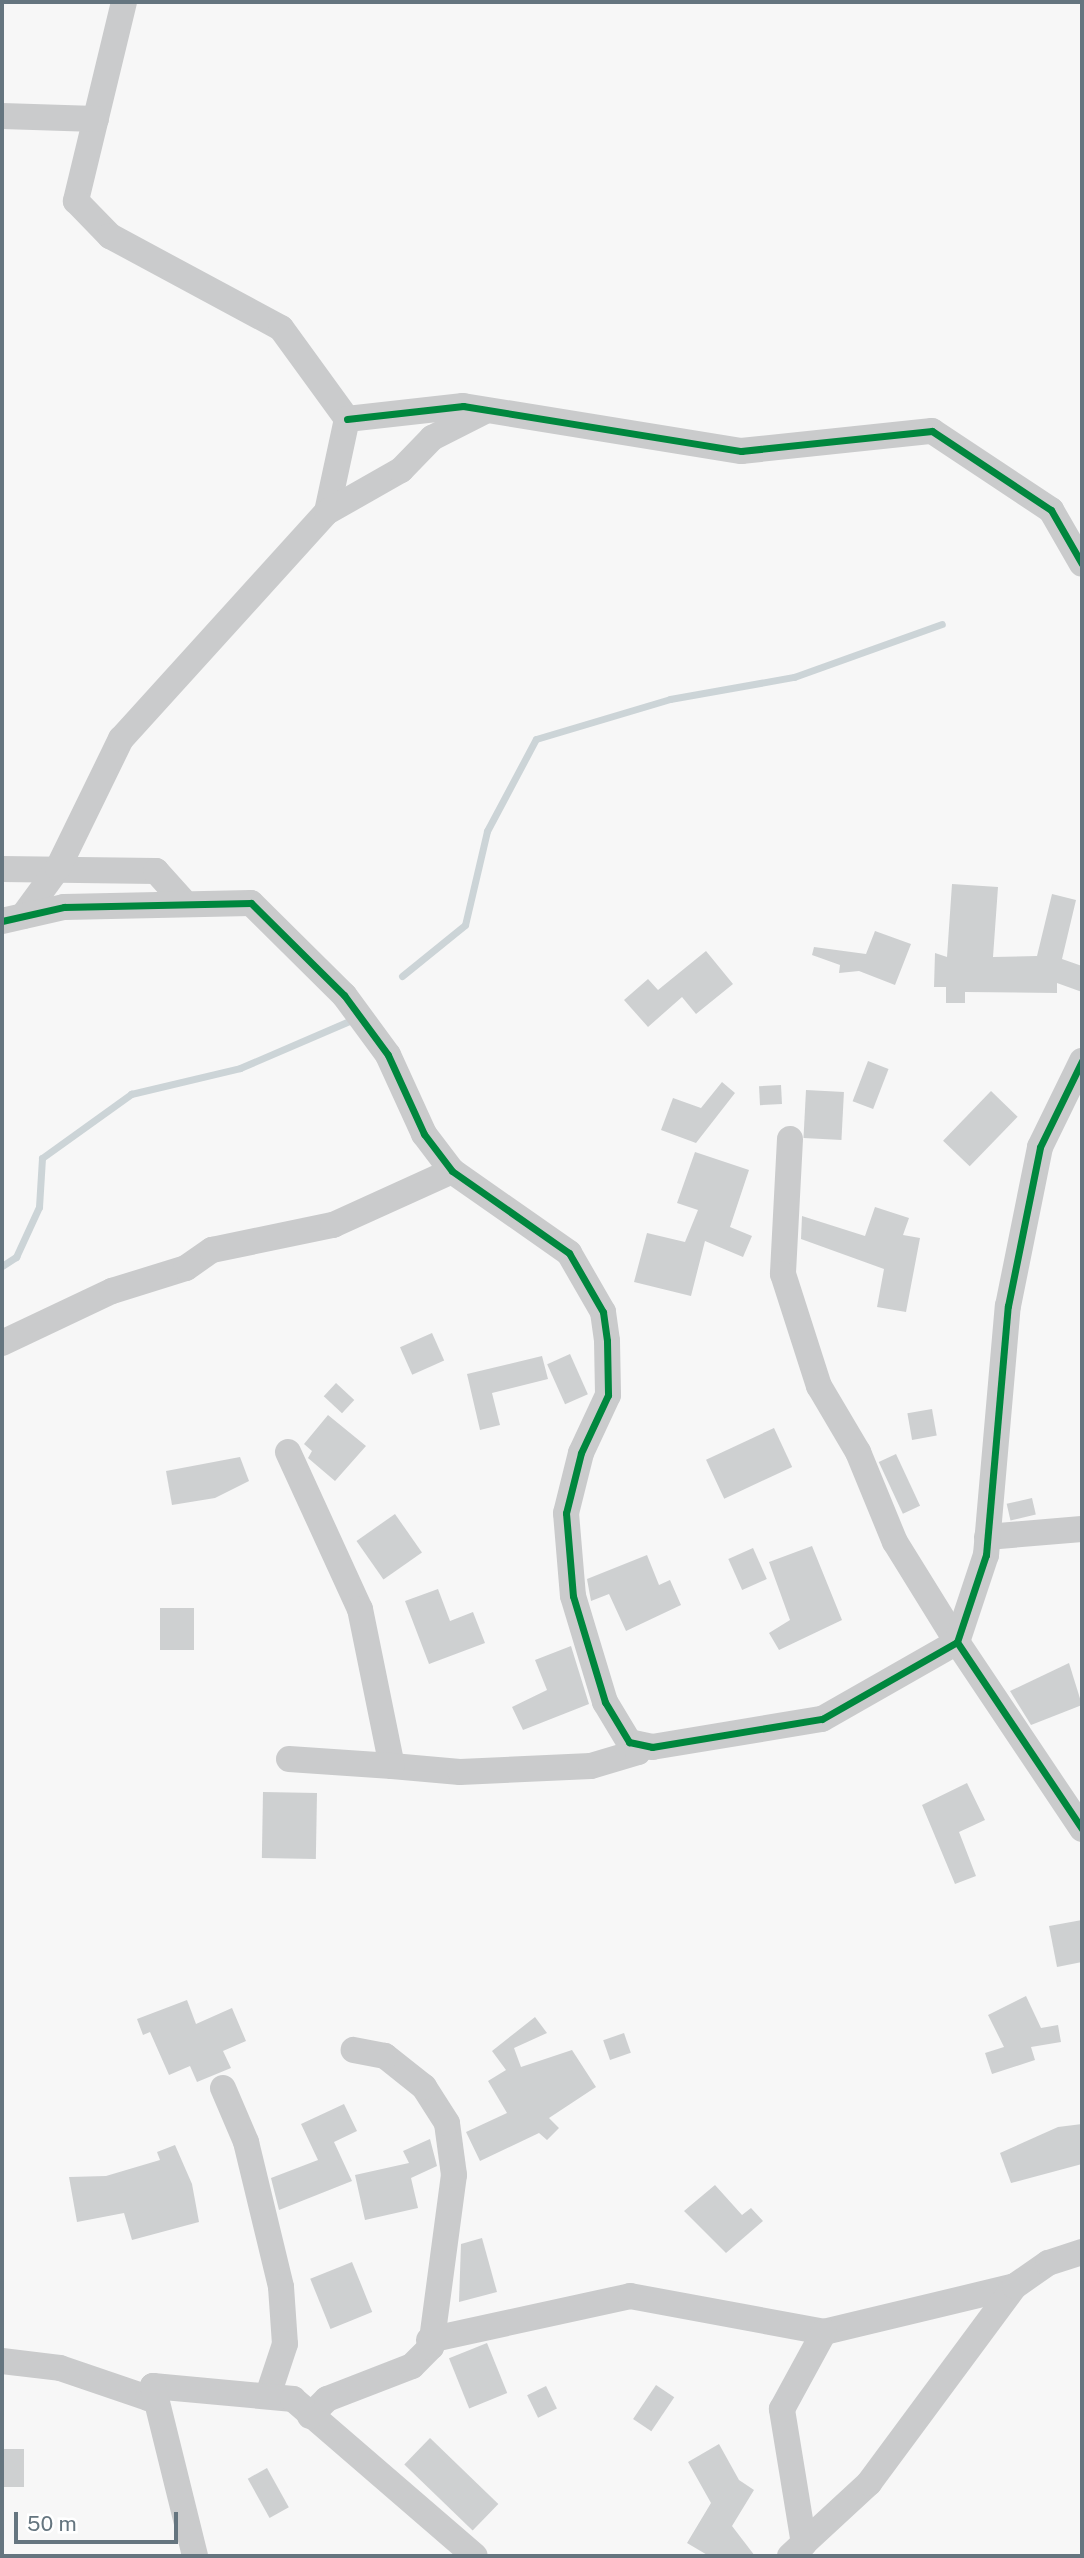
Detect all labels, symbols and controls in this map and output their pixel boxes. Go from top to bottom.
scale bar [18,2498,182,2542]
text: 50 m [27,2511,77,2536]

